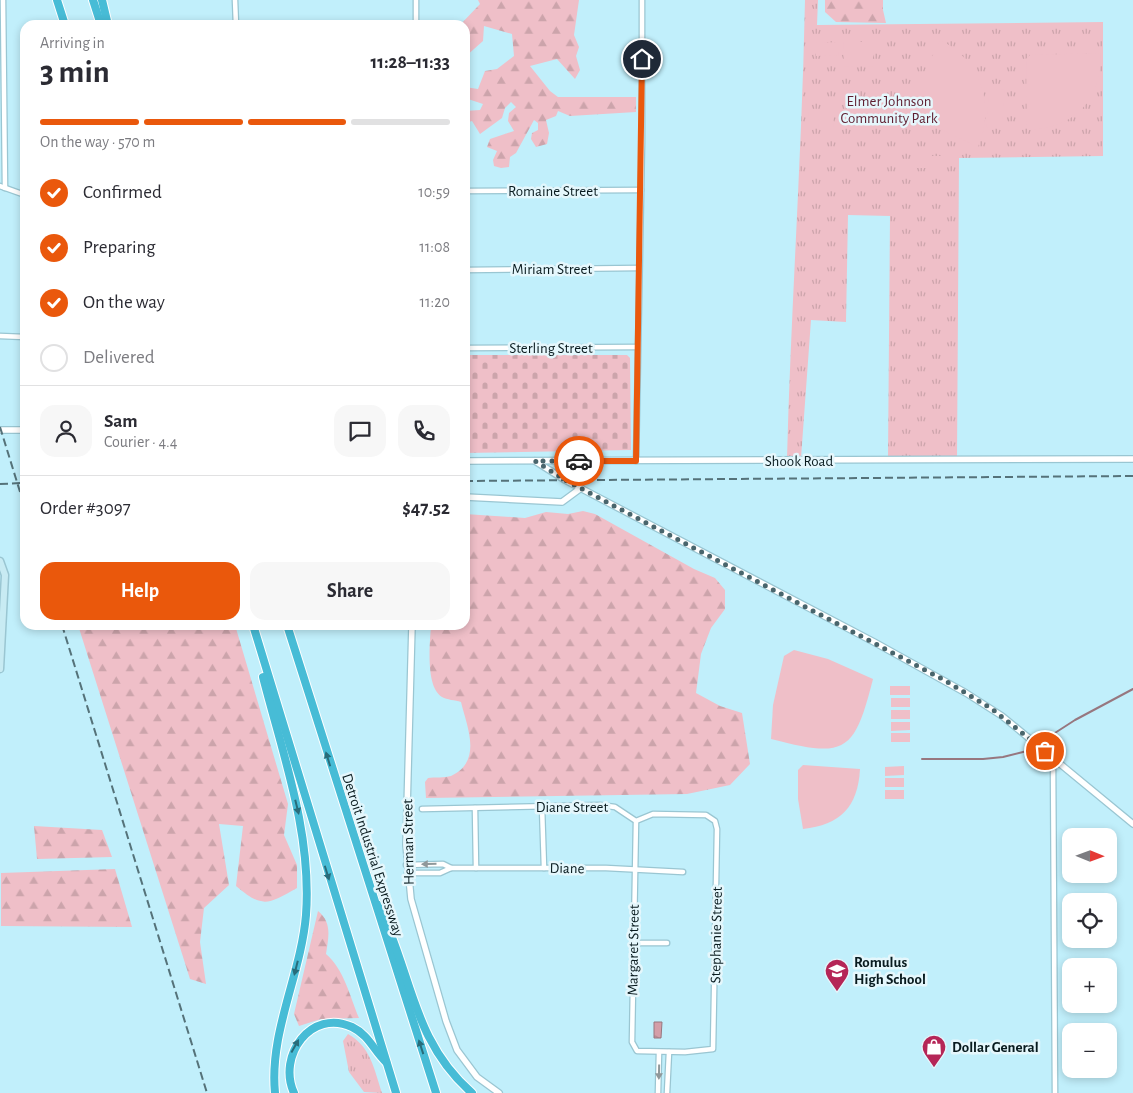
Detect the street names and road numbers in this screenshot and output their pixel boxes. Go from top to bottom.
street label: Romaine Street [508,184,598,199]
street label: Miriam Street [512,262,592,277]
street label: Sterling Street [509,341,593,356]
street label: Shook Road [765,454,834,469]
street label: Detroit Industrial Expressway [339,772,406,939]
street label: Herman Street [400,799,417,885]
street label: Diane Street [536,800,608,815]
street label: Diane [549,861,585,876]
street label: Stephanie Street [708,886,725,984]
street label: Margaret Street [625,904,642,996]

